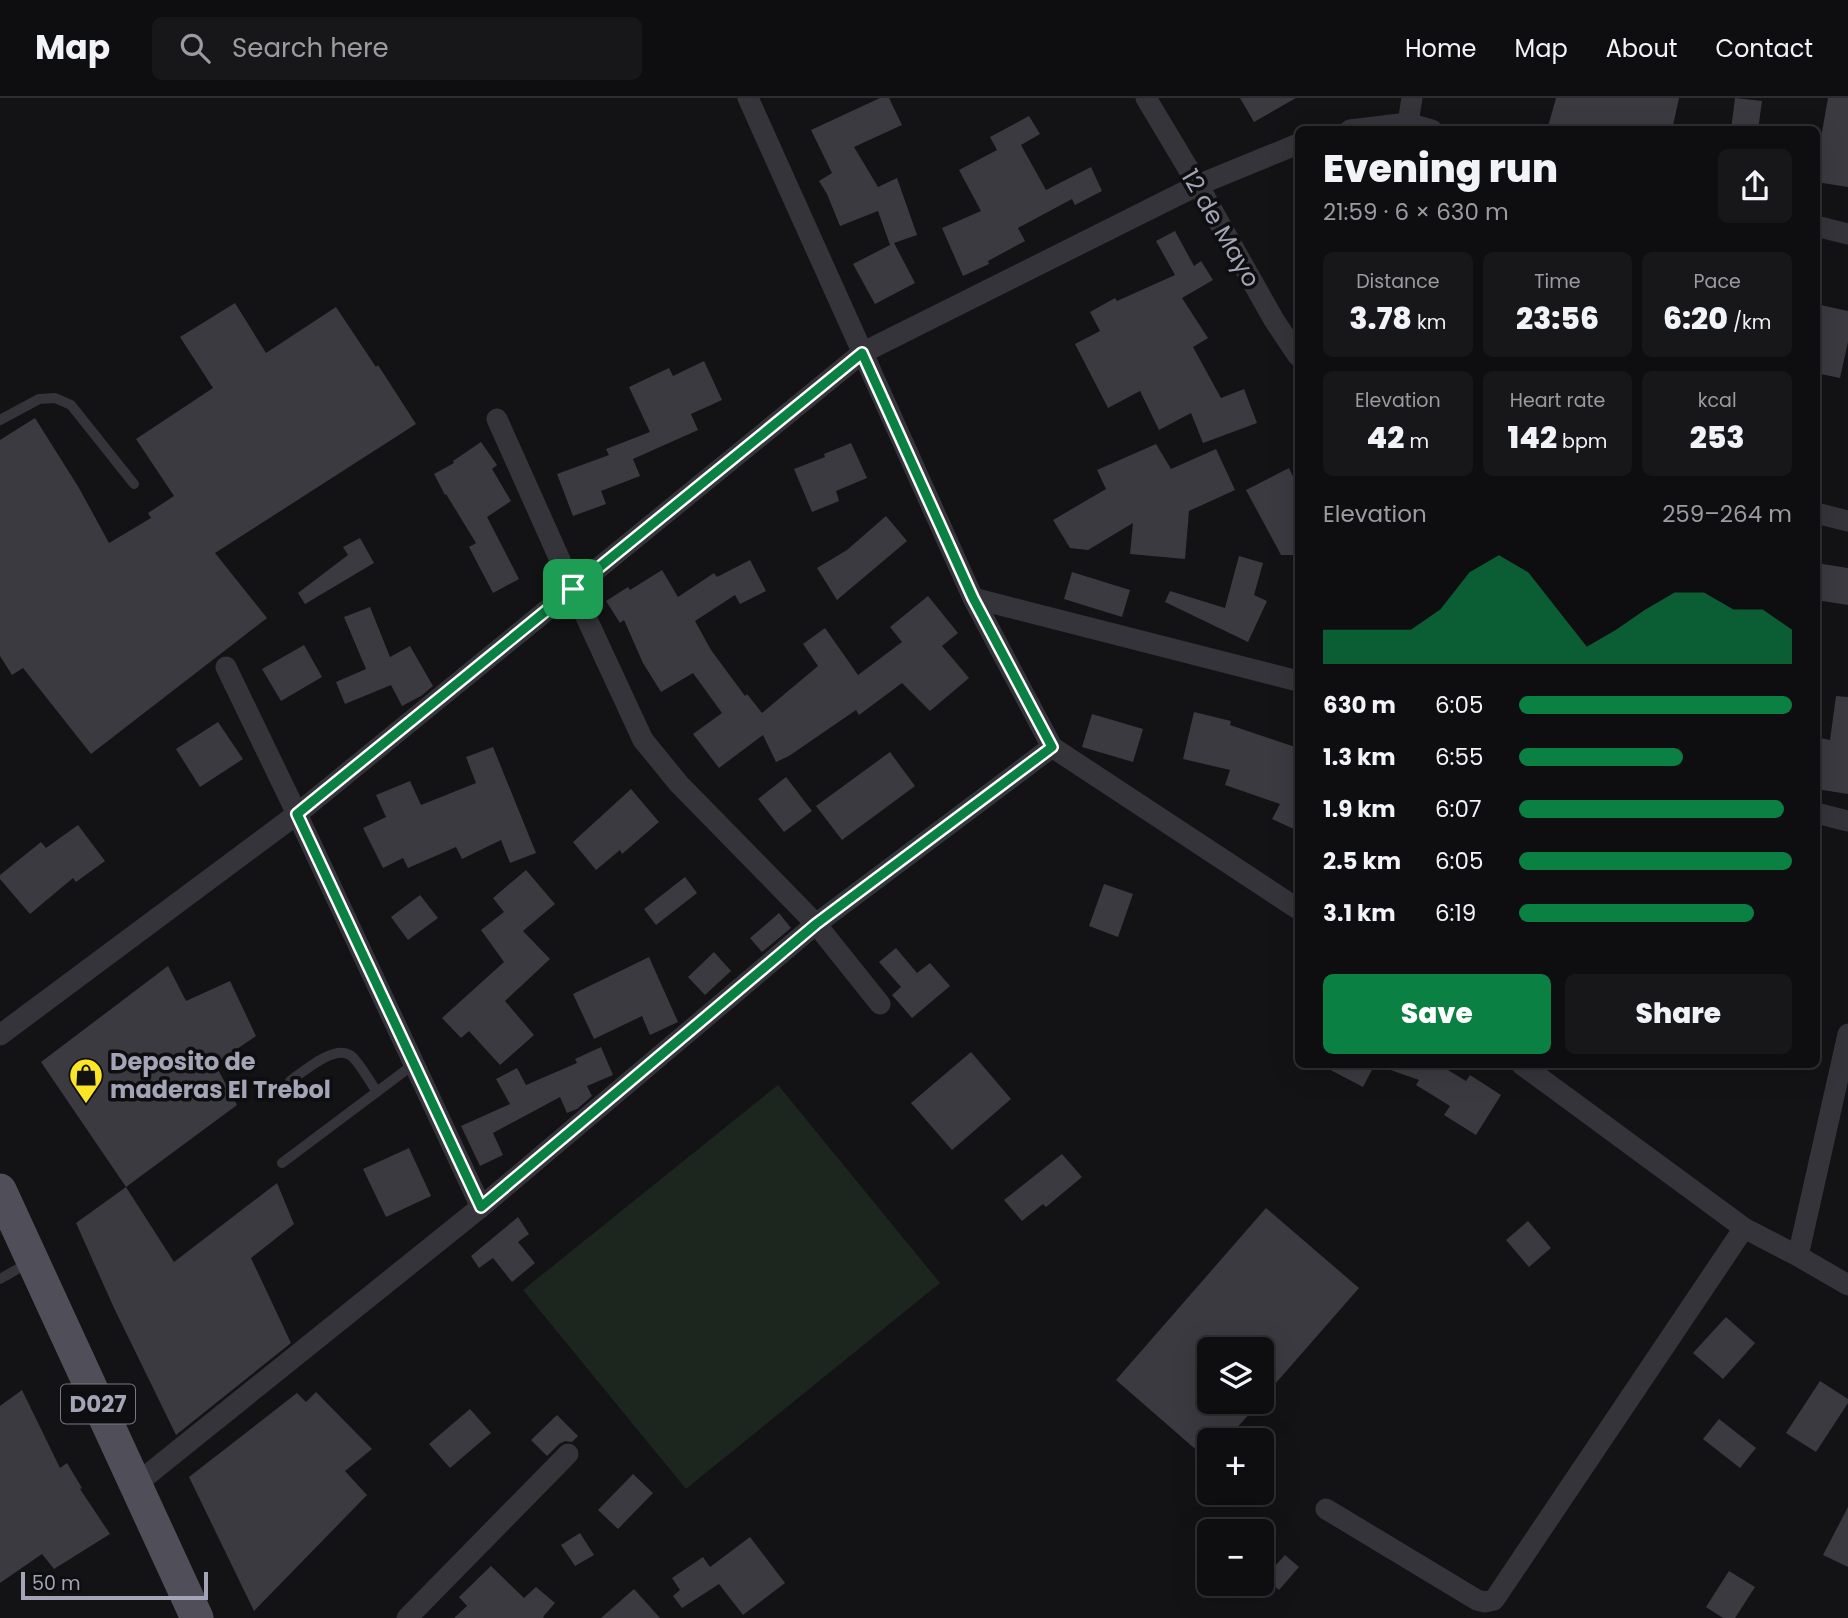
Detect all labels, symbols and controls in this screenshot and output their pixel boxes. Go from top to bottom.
search box [152,17,642,80]
text: Map [35,24,110,71]
icon: search [176,29,214,67]
text: Search here [232,30,389,66]
text: Home [1405,32,1477,65]
text: Map [1515,32,1568,65]
text: About [1606,32,1677,65]
text: Contact [1715,32,1813,65]
text: Evening run [1323,142,1558,195]
button: share [1718,149,1792,223]
street label: 12 de Mayo [1174,163,1268,293]
text: 21:59 · 6 × 630 m [1323,196,1509,228]
text: Distance [1356,268,1439,295]
text: Time [1534,268,1581,295]
text: Pace [1694,268,1741,295]
text: 3.78 [1349,297,1412,340]
text: 23:56 [1516,297,1599,340]
text: 6:20 [1663,297,1728,340]
text: km [1412,309,1446,336]
text: /km [1728,309,1771,336]
text: Elevation [1355,387,1441,414]
text: Heart rate [1510,387,1605,414]
text: kcal [1698,387,1737,414]
text: 42 [1367,416,1404,459]
text: 142 [1508,416,1557,459]
text: 253 [1690,416,1745,459]
text: m [1404,428,1429,455]
text: bpm [1557,428,1607,455]
text: Elevation [1323,498,1427,530]
text: 259–264 m [1662,498,1792,530]
pin [543,559,603,619]
icon: arrive [554,570,592,608]
text: 630 m [1323,689,1396,721]
text: 6:05 [1435,689,1483,721]
text: 1.3 km [1323,741,1396,773]
text: 6:55 [1435,741,1483,773]
text: 1.9 km [1323,793,1396,825]
text: 6:07 [1435,793,1482,825]
text: 2.5 km [1323,845,1401,877]
text: 6:05 [1435,845,1483,877]
text: 3.1 km [1323,897,1396,929]
text: 6:19 [1435,897,1476,929]
button: Save [1323,974,1551,1054]
button: Share [1565,974,1792,1054]
place label: Deposito de maderas El Trebol [110,1045,331,1106]
shop icon: Deposito de maderas El Trebol [67,1056,105,1105]
map controls [1197,1337,1274,1596]
button: layers [1197,1337,1274,1414]
road number: D027 [61,1385,135,1424]
button: + [1197,1428,1274,1505]
button: − [1197,1519,1274,1596]
scale bar [21,1569,208,1601]
text: 50 m [32,1570,81,1597]

